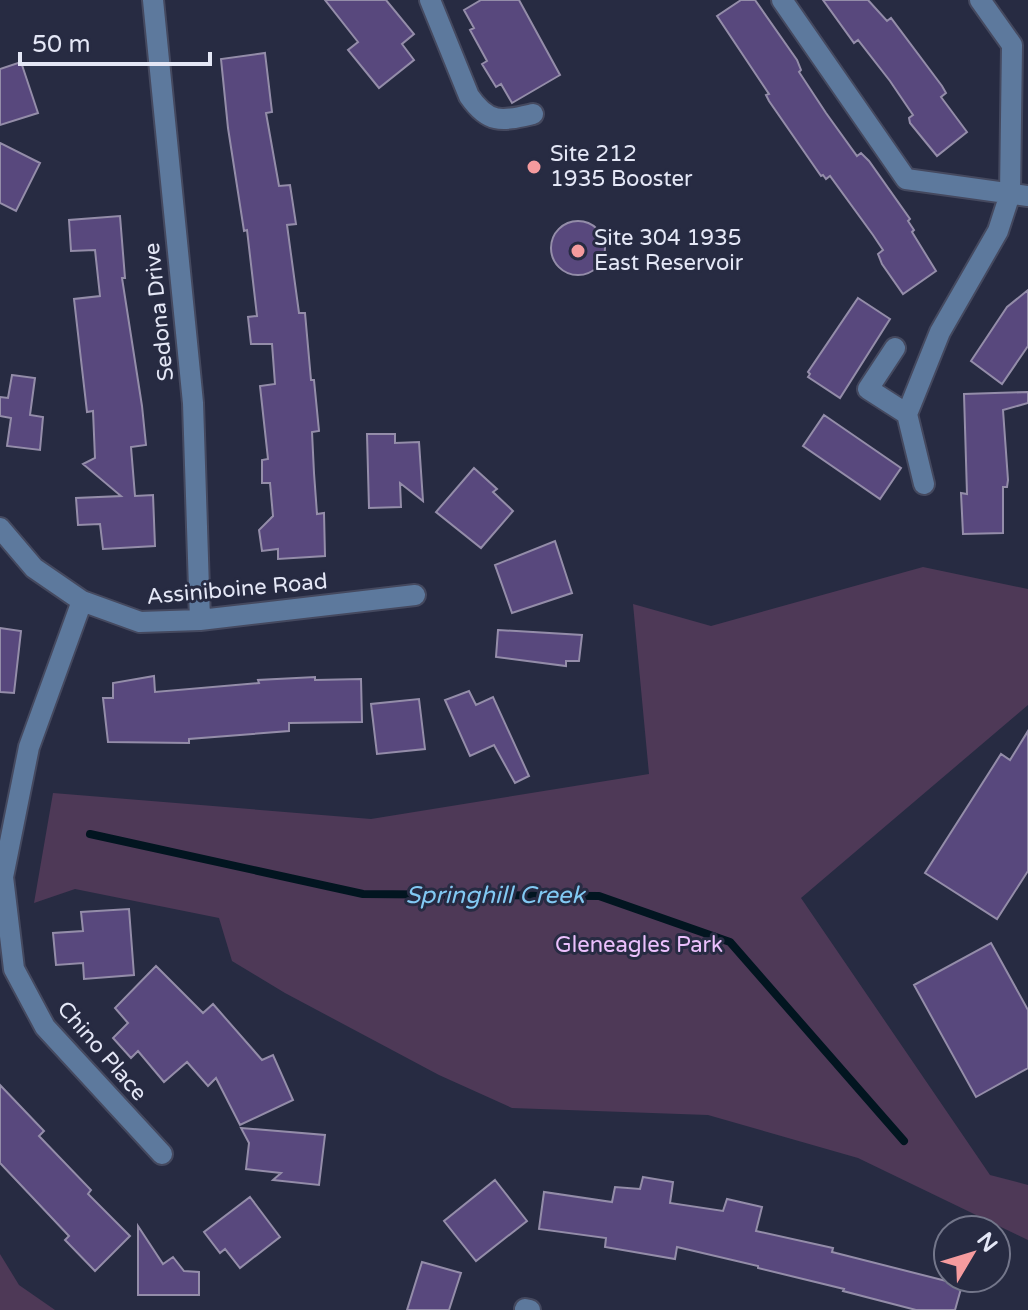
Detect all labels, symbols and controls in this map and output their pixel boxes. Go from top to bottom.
scale bar [20,16,210,66]
text: 50 m [32,30,90,59]
place label: Site 212 1935 Booster [550,141,693,192]
marker: Site 212 1935 Booster [525,158,543,176]
place label: Site 304 1935 East Reservoir [594,225,744,276]
street label: Sedona Drive [139,242,179,382]
marker: Site 304 1935 East Reservoir [569,242,587,260]
street label: Assiniboine Road [145,568,329,610]
water label: Springhill Creek [405,881,586,910]
park label: Gleneagles Park [555,932,723,958]
street label: Chino Place [52,996,152,1106]
north arrow [932,1214,1012,1294]
text: N [971,1227,1003,1257]

